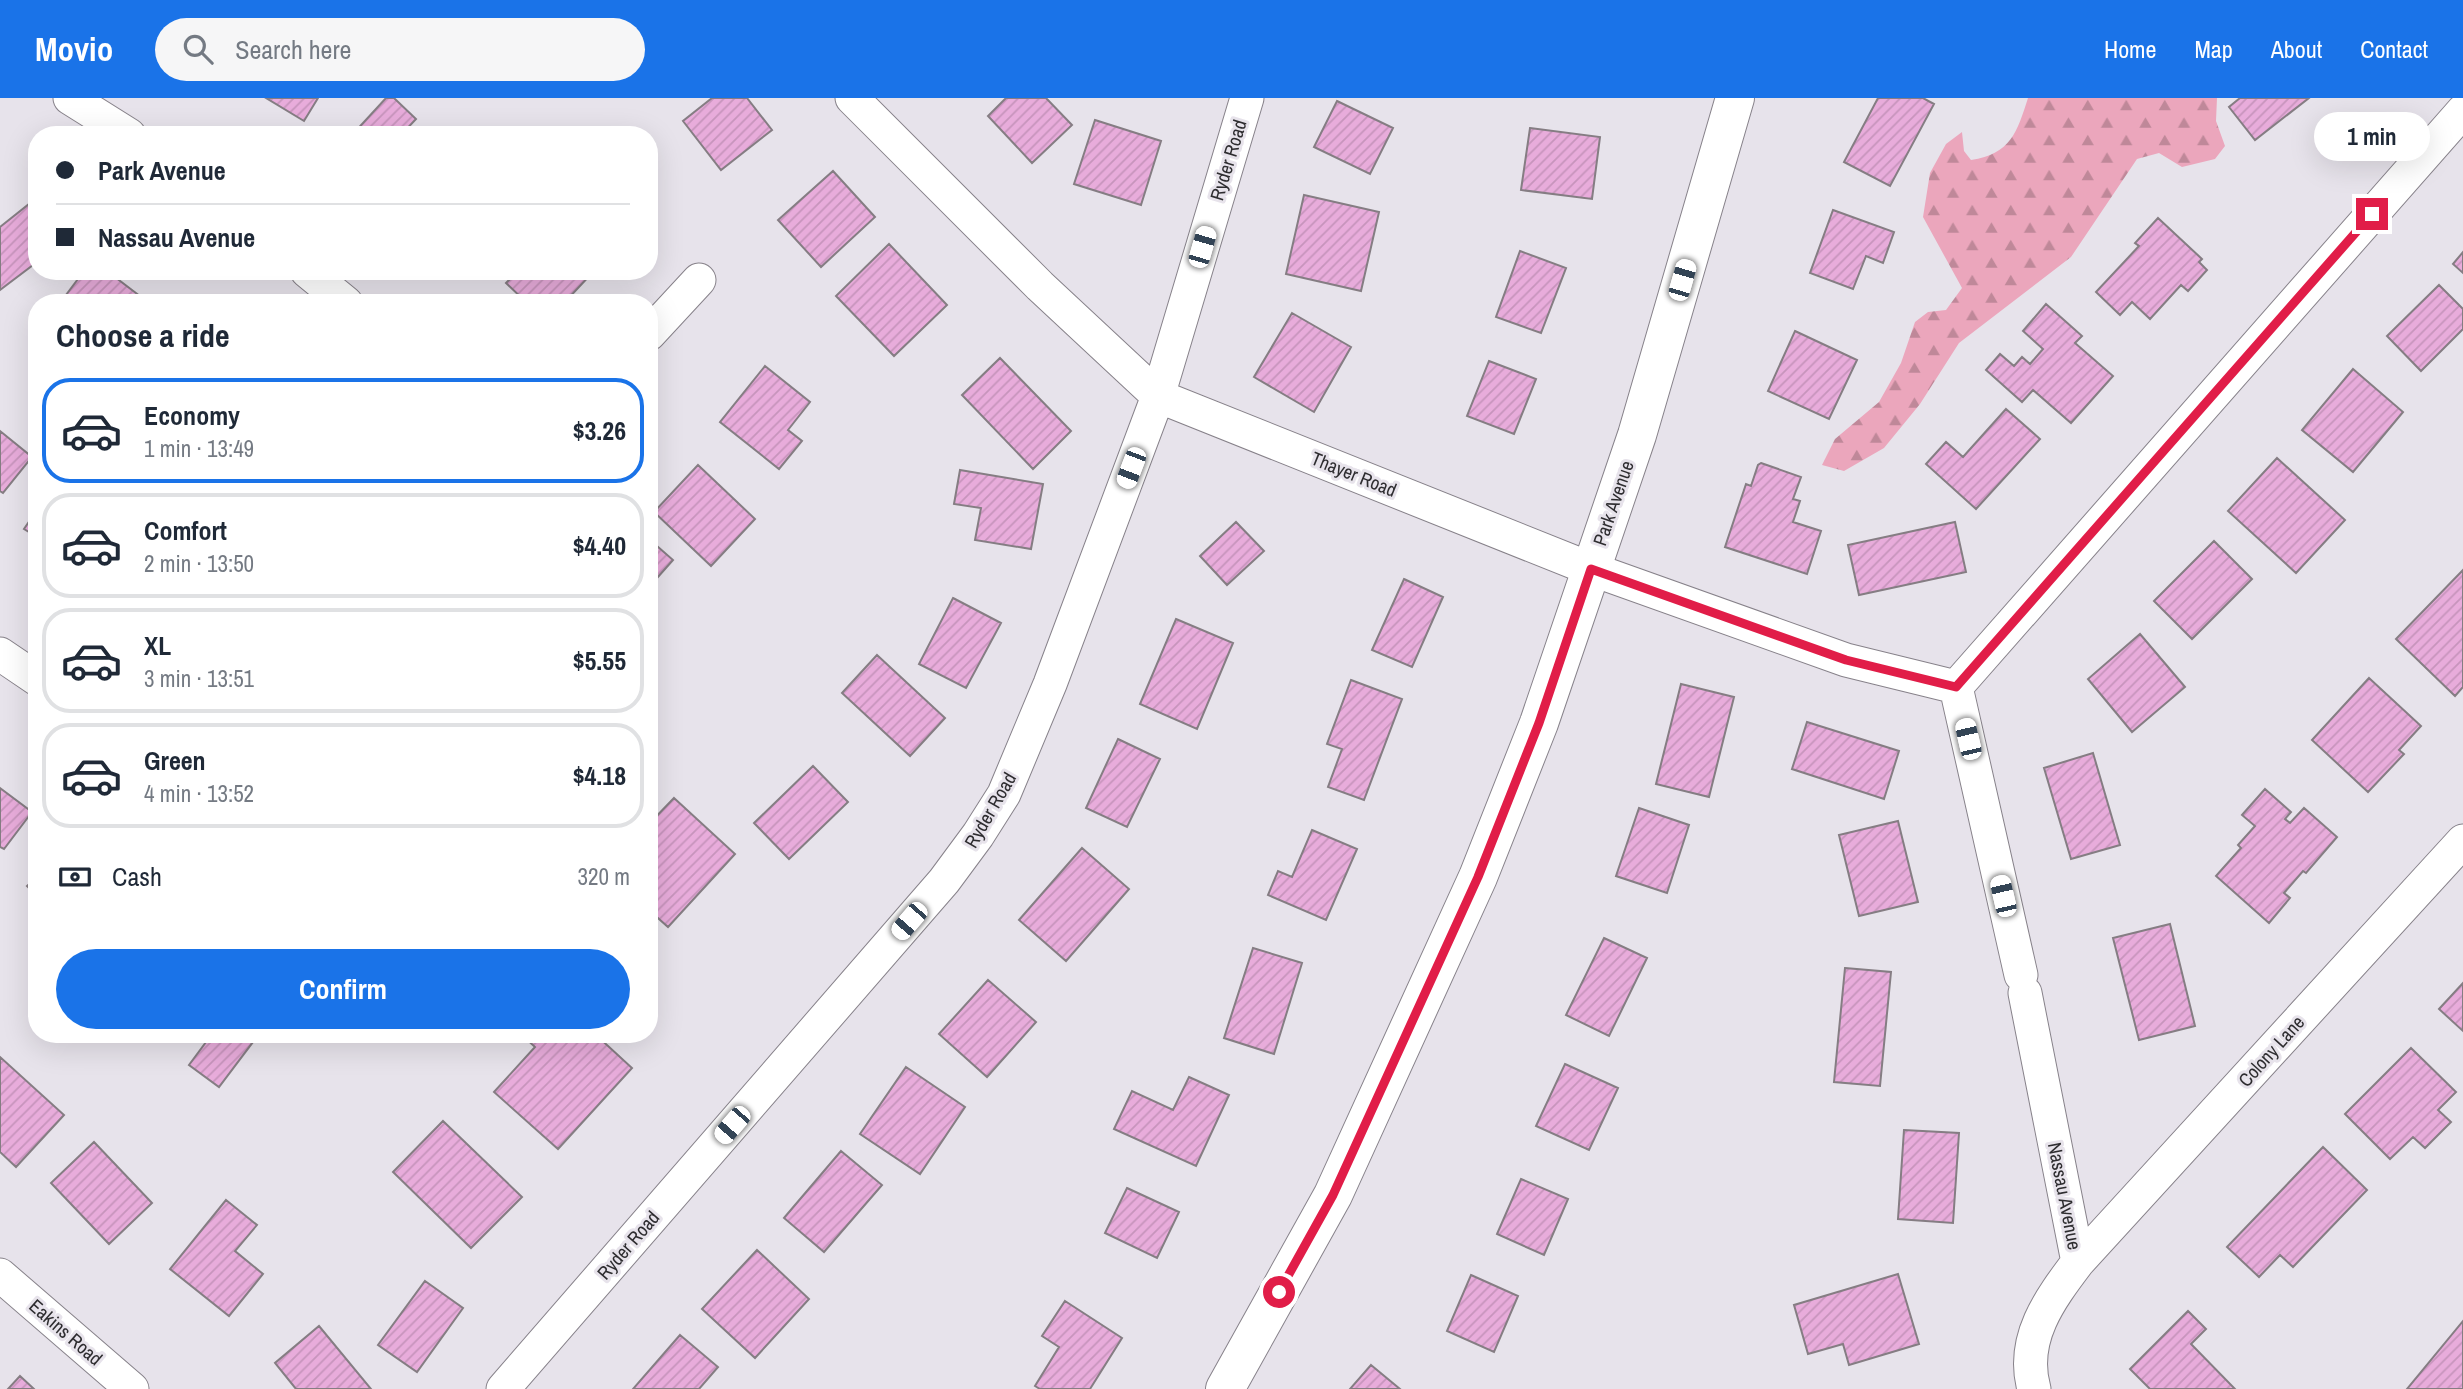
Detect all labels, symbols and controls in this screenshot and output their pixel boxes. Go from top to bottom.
search box [155,18,645,81]
text: Movio [35,27,113,71]
icon: search [179,30,217,68]
text: Search here [235,32,351,67]
text: Home [2104,33,2156,65]
text: Map [2194,33,2233,65]
text: About [2271,33,2322,65]
text: Contact [2360,33,2428,65]
callout: 1 min [2314,113,2430,162]
street label: Ryder Road [1203,116,1253,204]
text: 1 min [2347,121,2397,152]
text: Park Avenue [98,153,226,188]
route end [2356,198,2388,230]
text: Nassau Avenue [98,220,255,255]
car [1187,224,1218,270]
car [1667,257,1698,303]
text: Choose a ride [56,314,230,357]
text: Economy [144,398,240,433]
icon: car [60,399,123,462]
text: $3.26 [573,413,626,448]
text: 1 min · 13:49 [144,433,254,464]
car [1114,445,1149,491]
street label: Thayer Road [1307,445,1401,503]
street label: Park Avenue [1586,457,1640,549]
text: Comfort [144,513,227,548]
icon: car [60,514,123,577]
text: $4.40 [573,528,626,563]
text: 2 min · 13:50 [144,548,254,579]
text: XL [144,628,171,663]
icon: car [60,629,123,692]
text: $5.55 [573,643,626,678]
text: 3 min · 13:51 [144,663,254,694]
car [1954,716,1983,762]
text: Green [144,743,206,778]
icon: car [60,744,123,807]
text: $4.18 [573,758,626,793]
street label: Ryder Road [958,767,1022,853]
text: 4 min · 13:52 [144,778,254,809]
icon: cash [56,858,94,896]
text: Cash [112,859,162,894]
text: 320 m [578,861,630,892]
car [1989,873,2018,919]
car [888,898,931,944]
button: Confirm [56,949,630,1029]
street label: Colony Lane [2232,1010,2310,1092]
car [711,1102,754,1148]
street label: Nassau Avenue [2042,1140,2088,1252]
street label: Ryder Road [591,1205,665,1285]
route start [1263,1276,1295,1308]
street label: Eakins Road [24,1293,108,1371]

